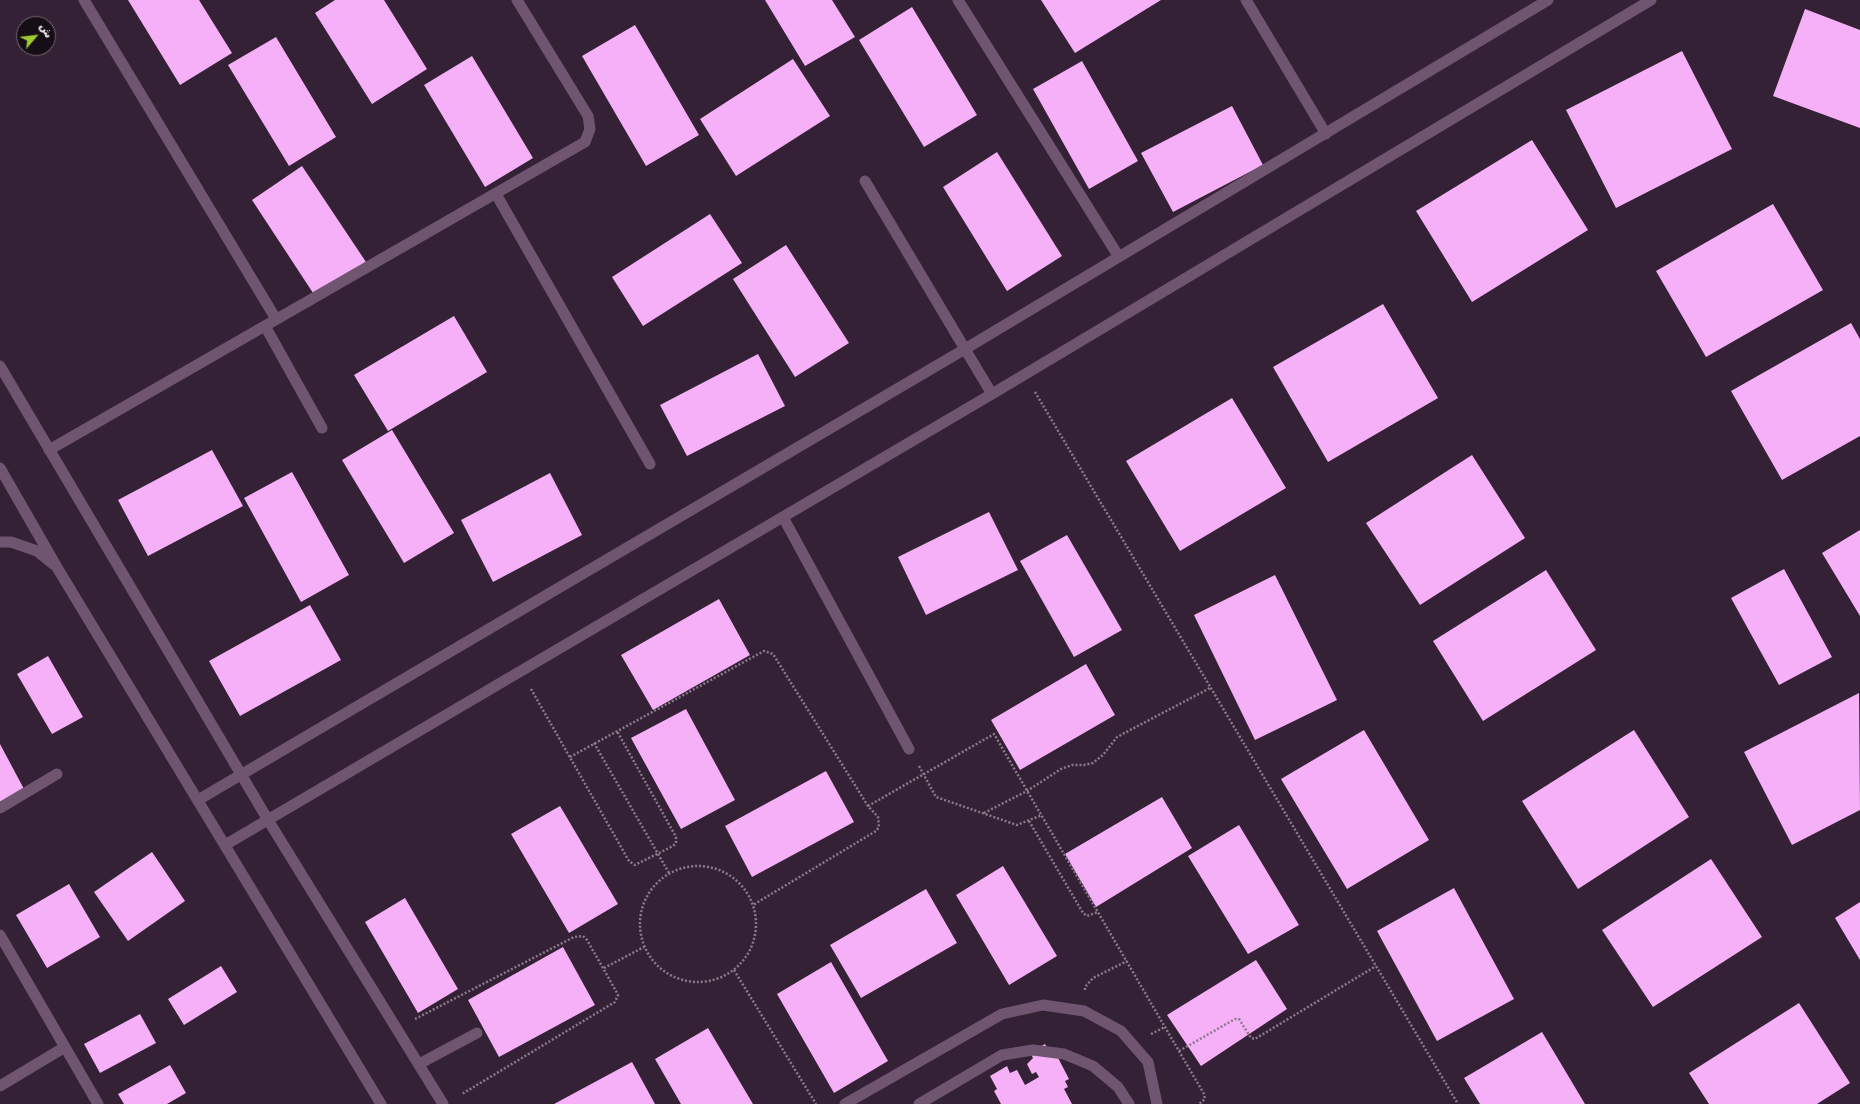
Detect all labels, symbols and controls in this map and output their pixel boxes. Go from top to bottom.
north arrow [16,16,56,56]
text: ش [37,21,55,40]

